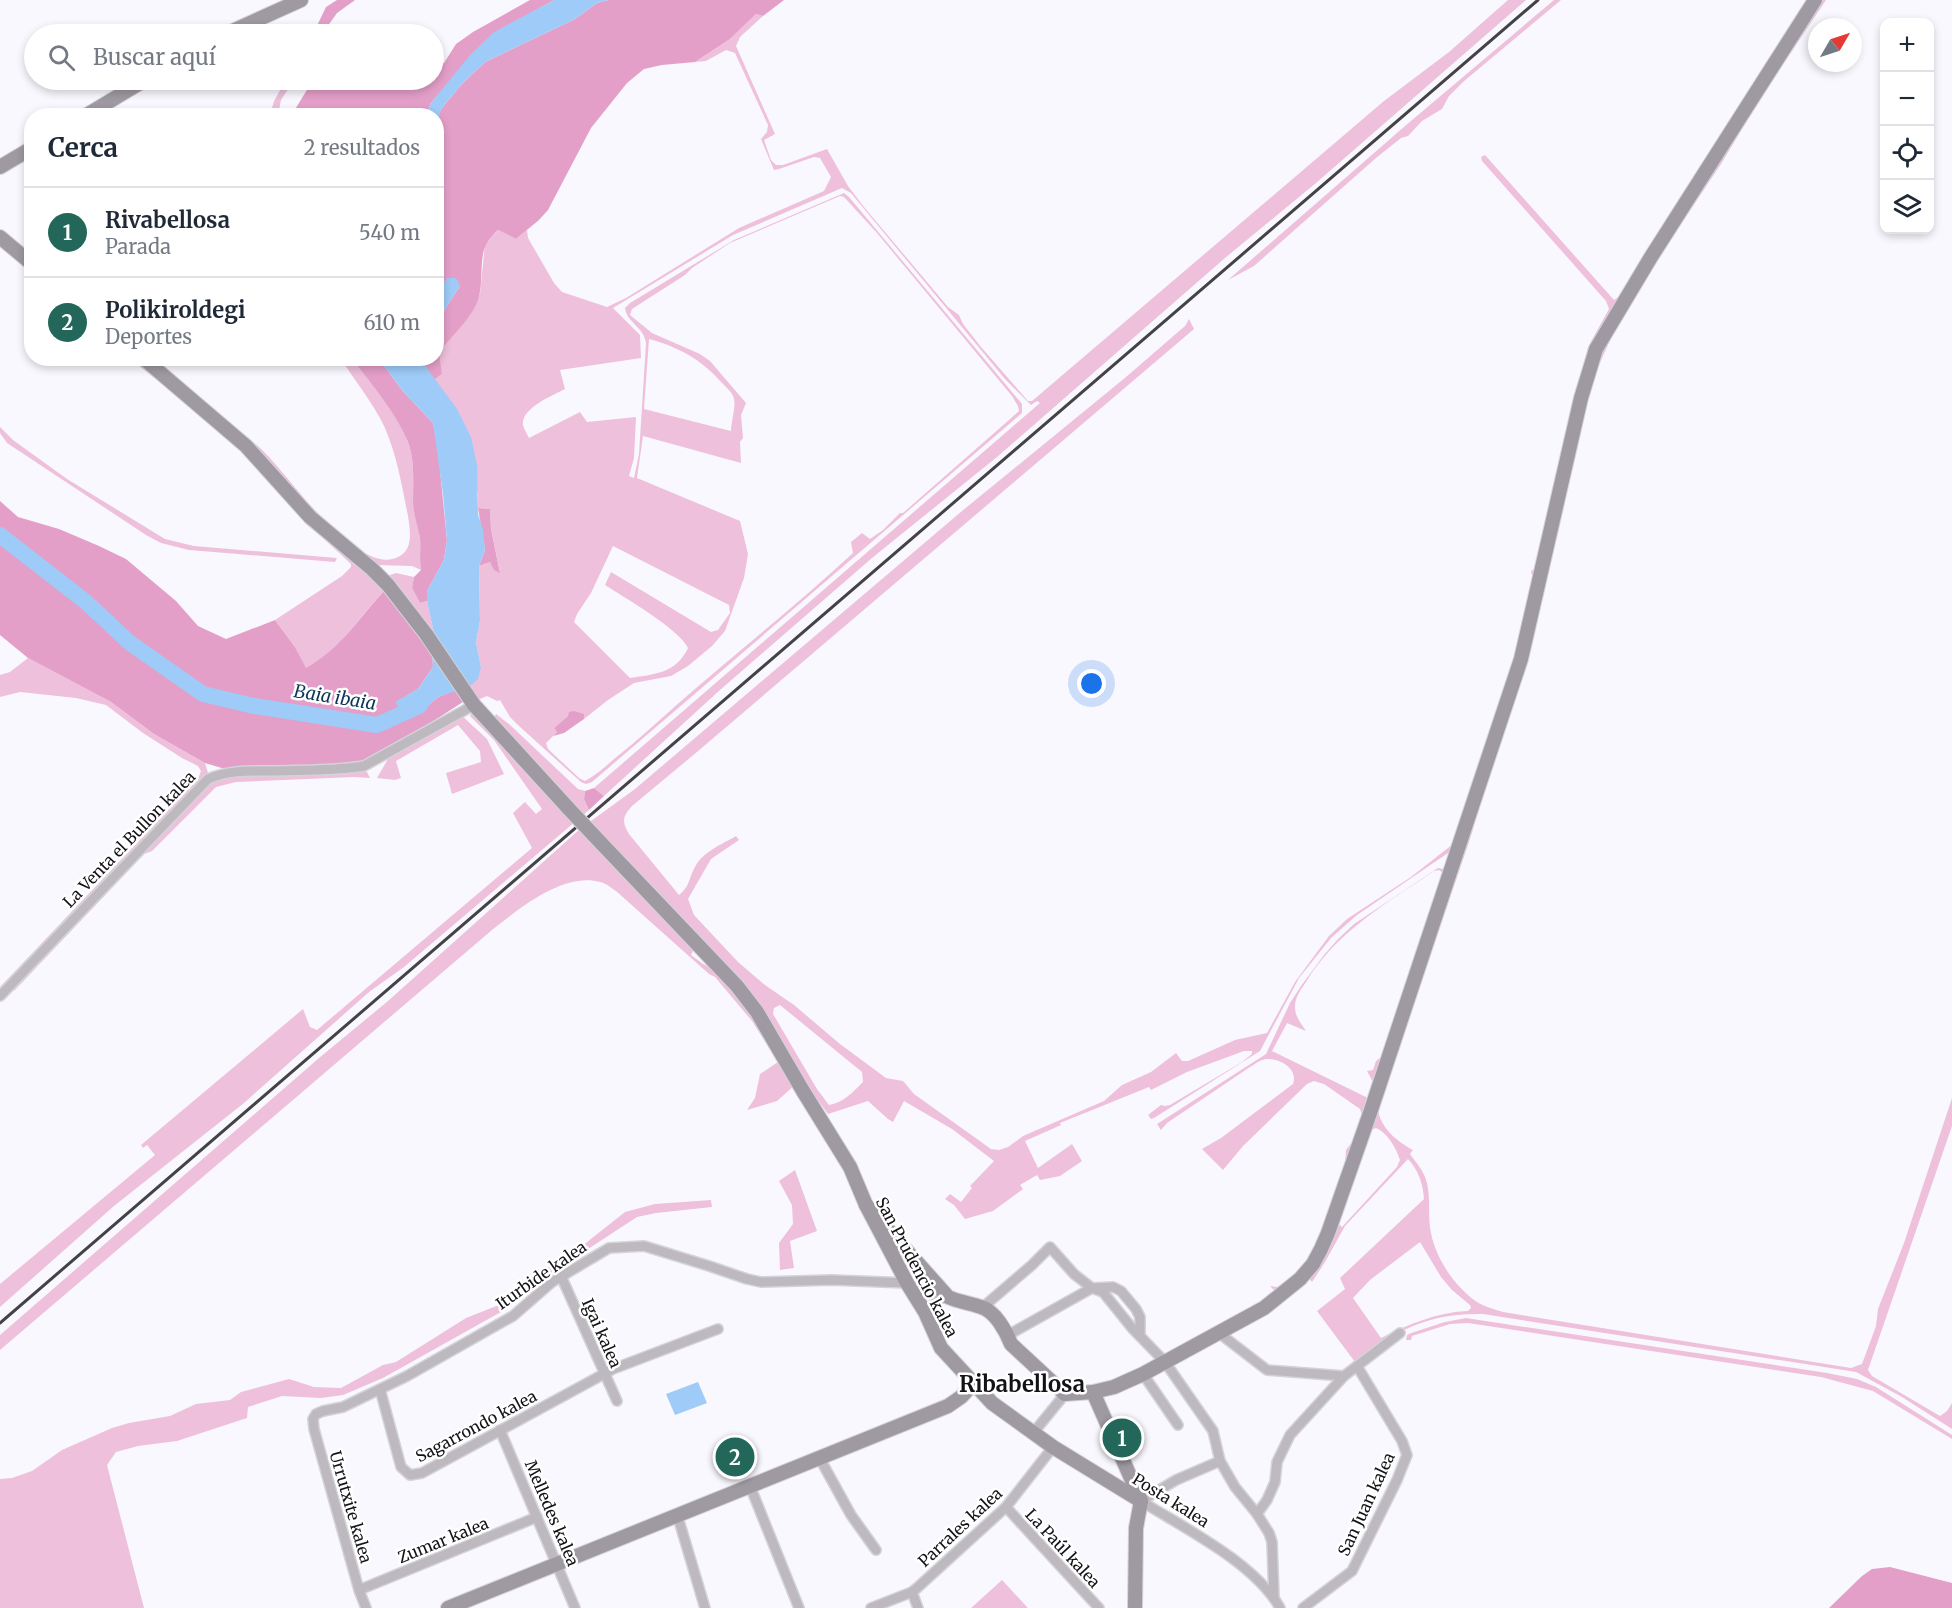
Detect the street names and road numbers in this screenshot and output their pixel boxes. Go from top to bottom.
street label: La Venta el Bullon kalea [59,766,200,911]
street label: San Prudencio kalea [872,1194,963,1341]
street label: Iturbide kalea [492,1236,590,1314]
street label: Igai kalea [578,1295,626,1371]
street label: Sagarrondo kalea [412,1386,540,1466]
street label: Urrutxite kalea [325,1449,377,1566]
street label: San Juan kalea [1333,1449,1399,1559]
street label: Melledes kalea [521,1457,583,1569]
street label: Posta kalea [1129,1469,1213,1532]
street label: Parrales kalea [914,1483,1006,1571]
street label: La Paúl kalea [1021,1504,1105,1592]
street label: Zumar kalea [395,1513,492,1567]

